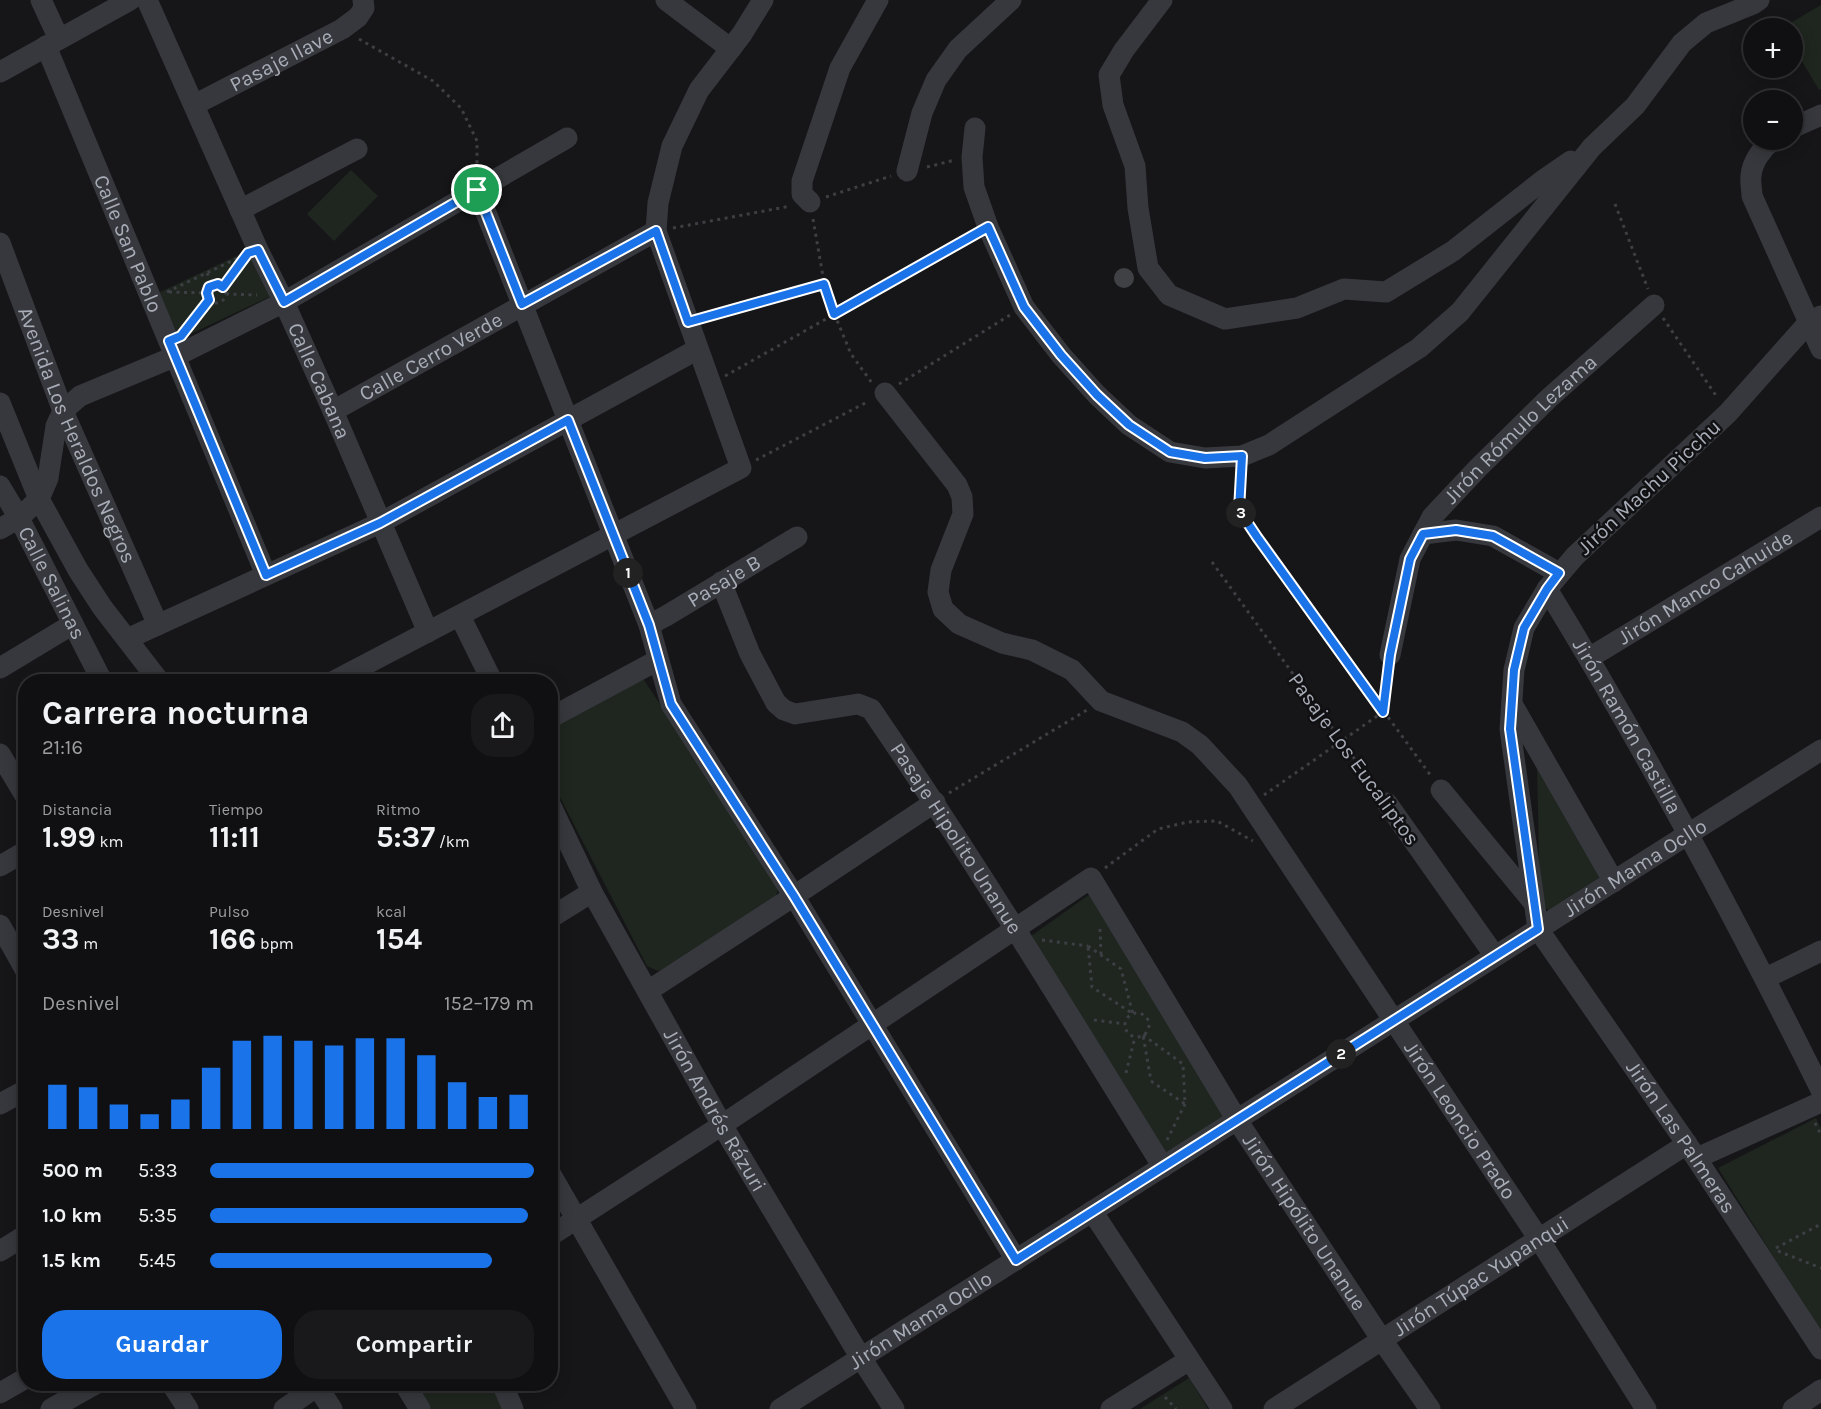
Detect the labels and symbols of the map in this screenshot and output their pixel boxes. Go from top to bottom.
street label: Pasaje Ilave [225,24,337,97]
pin [451,164,502,215]
street label: Calle San Pablo [89,171,167,316]
street label: Avenida Los Heraldos Negros [13,304,141,567]
street label: Calle Cerro Verde [355,307,507,406]
street label: Calle Cabana [283,319,356,443]
street label: Jirón Rómulo Lezama [1439,350,1602,509]
street label: Jirón Machu Picchu [1572,414,1726,560]
pin: 3 [1226,498,1256,528]
street label: Calle Salinas [13,522,91,643]
street label: Jirón Manco Cahuide [1613,525,1797,650]
street label: Pasaje B [683,550,765,612]
pin: 1 [613,558,643,588]
street label: Jirón Ramón Castilla [1568,634,1687,818]
street label: Pasaje Los Eucaliptos [1283,668,1425,850]
street label: Pasaje Hipolito Unanue [885,738,1027,938]
street label: Jirón Mama Ocllo [1559,813,1711,922]
street label: Jirón Andrés Rázuri [659,1024,771,1196]
street label: Jirón Leoncio Prado [1399,1037,1521,1204]
pin: 2 [1326,1039,1356,1069]
street label: Jirón Las Palmeras [1621,1056,1741,1218]
street label: Jirón Hipólito Unanue [1238,1130,1371,1315]
street label: Jirón Túpac Yupanqui [1389,1211,1573,1341]
street label: Jirón Mama Ocllo [844,1266,996,1374]

